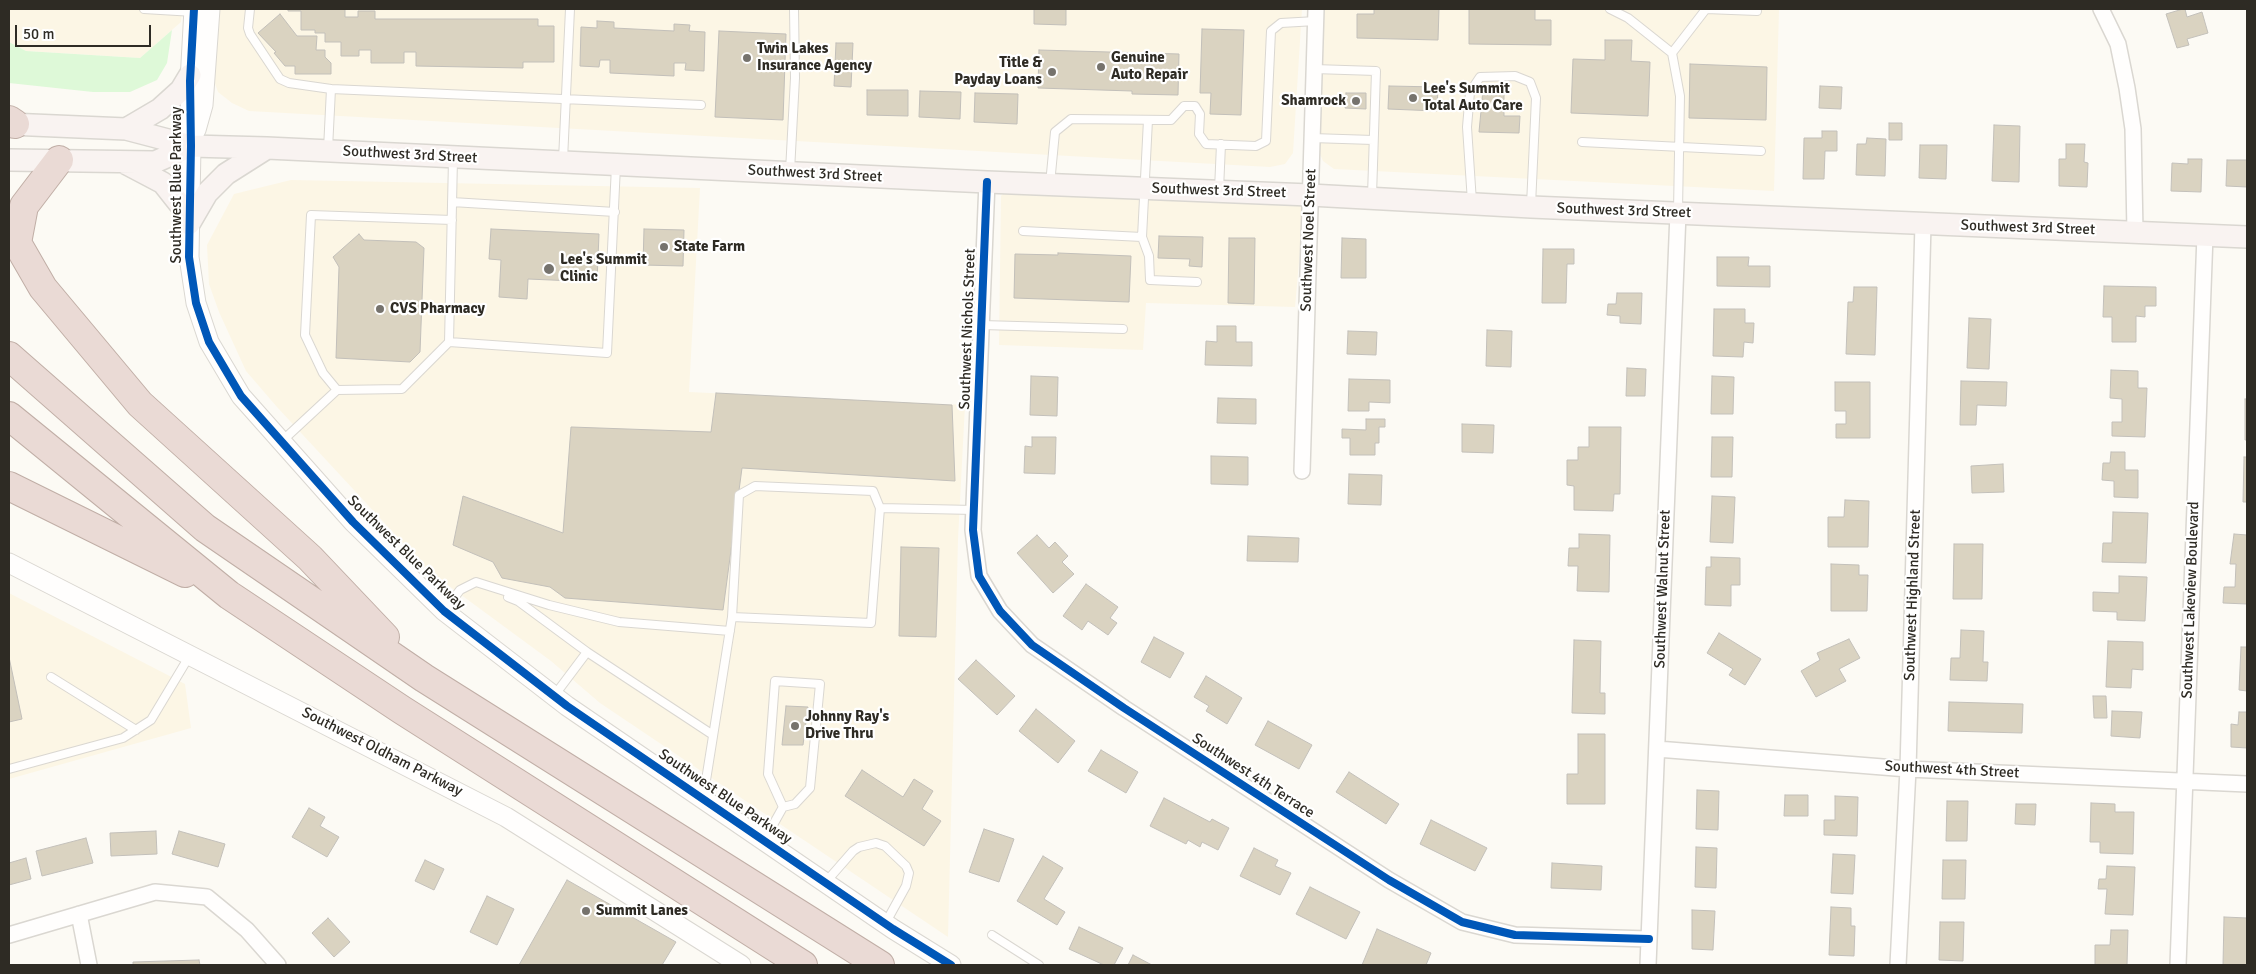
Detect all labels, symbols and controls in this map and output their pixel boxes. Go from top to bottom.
scale bar [18,15,154,47]
text: 50 m [23,25,54,43]
place label: Twin Lakes Insurance Agency [757,40,872,75]
place label: Genuine Auto Repair [1111,49,1188,84]
marker: Twin Lakes Insurance Agency [741,52,753,64]
place label: Title & Payday Loans [954,54,1042,89]
marker: Genuine Auto Repair [1095,61,1107,73]
marker: Title & Payday Loans [1046,66,1058,78]
place label: Lee's Summit Total Auto Care [1423,80,1523,115]
place label: Shamrock [1281,92,1346,110]
marker: Lee's Summit Total Auto Care [1407,92,1419,104]
marker: Shamrock [1350,95,1362,107]
street label: Southwest Blue Parkway [168,106,186,264]
street label: Southwest 3rd Street [342,142,478,168]
street label: Southwest 3rd Street [747,161,883,187]
street label: Southwest Noel Street [1298,168,1320,312]
street label: Southwest 3rd Street [1151,180,1287,202]
street label: Southwest 3rd Street [1556,200,1692,222]
street label: Southwest 3rd Street [1960,217,2096,239]
place label: State Farm [674,238,745,256]
marker: State Farm [658,241,670,253]
street label: Southwest Nichols Street [956,248,980,410]
place label: Lee's Summit Clinic [560,251,647,286]
marker: Lee's Summit Clinic [542,262,556,276]
place label: CVS Pharmacy [390,300,485,318]
marker: CVS Pharmacy [374,303,386,315]
street label: Southwest Blue Parkway [343,492,469,614]
street label: Southwest Lakeview Boulevard [2179,501,2203,699]
street label: Southwest Walnut Street [1651,509,1675,669]
street label: Southwest Highland Street [1901,509,1925,681]
street label: Southwest Oldham Parkway [299,704,465,800]
place label: Johnny Ray's Drive Thru [805,708,889,743]
marker: Johnny Ray's Drive Thru [789,720,801,732]
street label: Southwest 4th Terrace [1188,730,1318,822]
street label: Southwest Blue Parkway [655,746,795,848]
street label: Southwest 4th Street [1884,757,2020,783]
place label: Summit Lanes [596,902,688,920]
marker: Summit Lanes [580,905,592,917]

